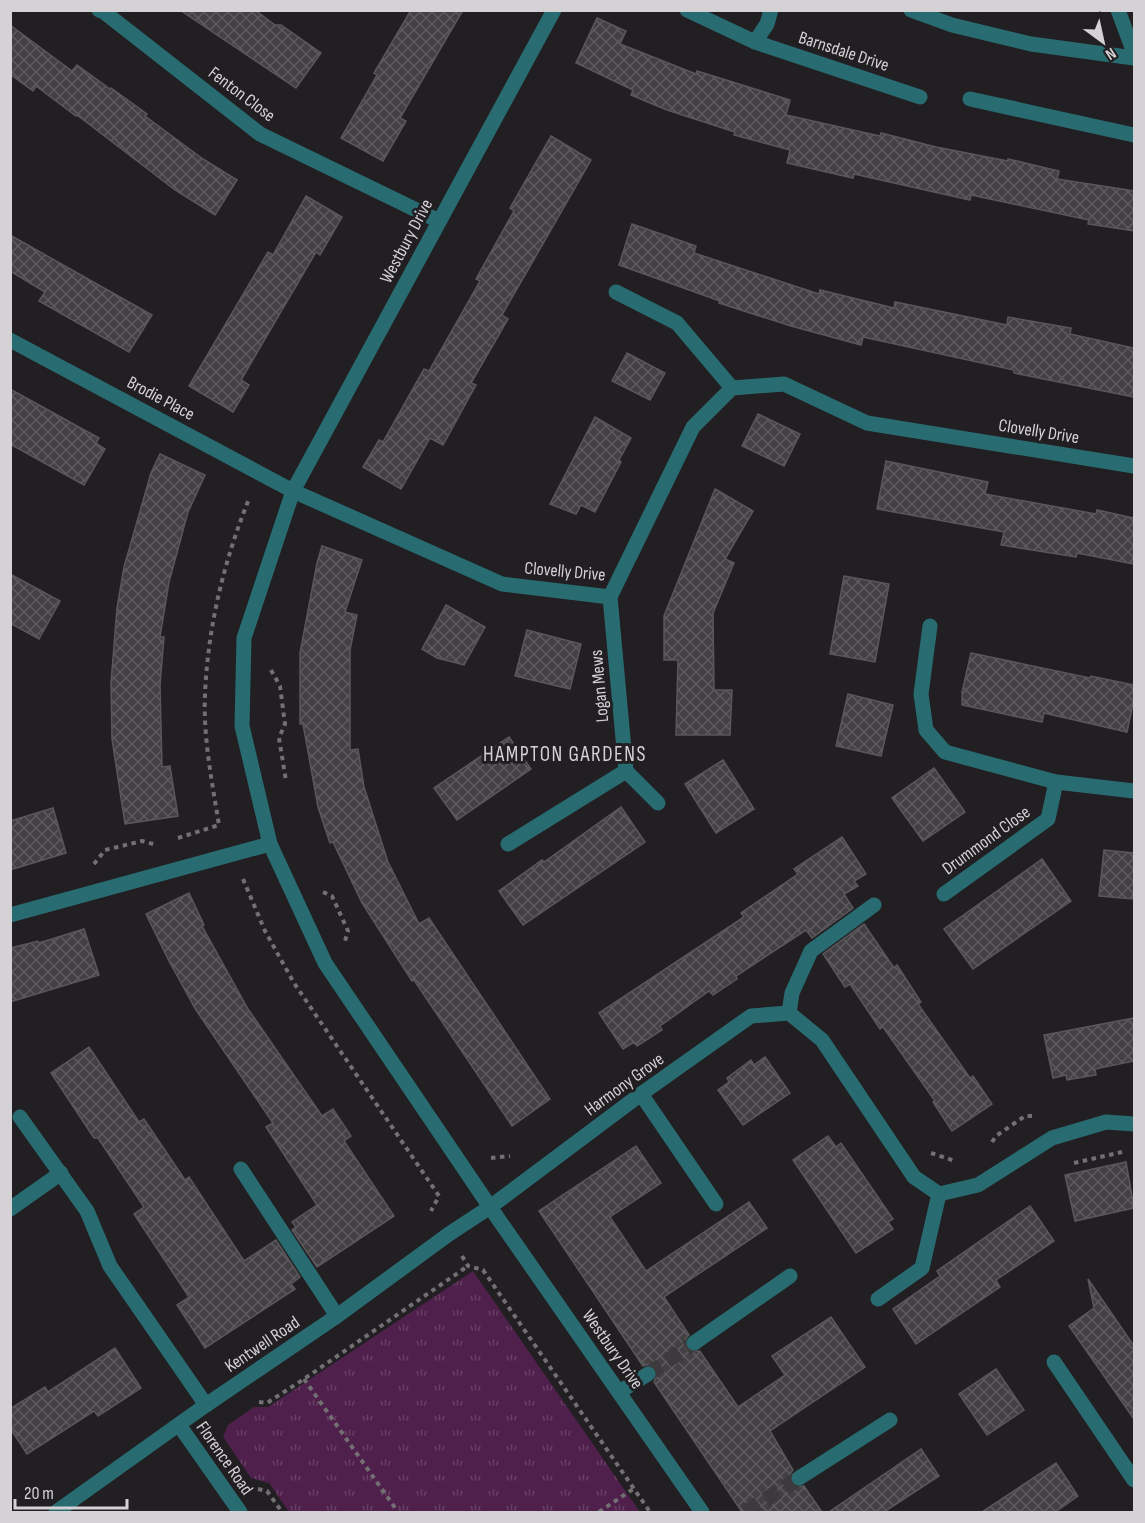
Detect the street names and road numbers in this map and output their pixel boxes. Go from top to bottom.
street label: Barnsdale Drive [796,27,892,76]
street label: Fenton Close [204,62,279,126]
street label: Westbury Drive [376,196,437,287]
street label: Brodie Place [123,372,198,425]
street label: Clovelly Drive [997,415,1081,448]
street label: Clovelly Drive [523,557,606,586]
street label: Logan Mews [586,649,613,723]
street label: Drummond Close [938,802,1034,879]
street label: Harmony Grove [580,1049,668,1120]
street label: Westbury Drive [578,1306,648,1393]
street label: Kentwell Road [221,1312,303,1377]
street label: Florence Road [192,1418,257,1499]

